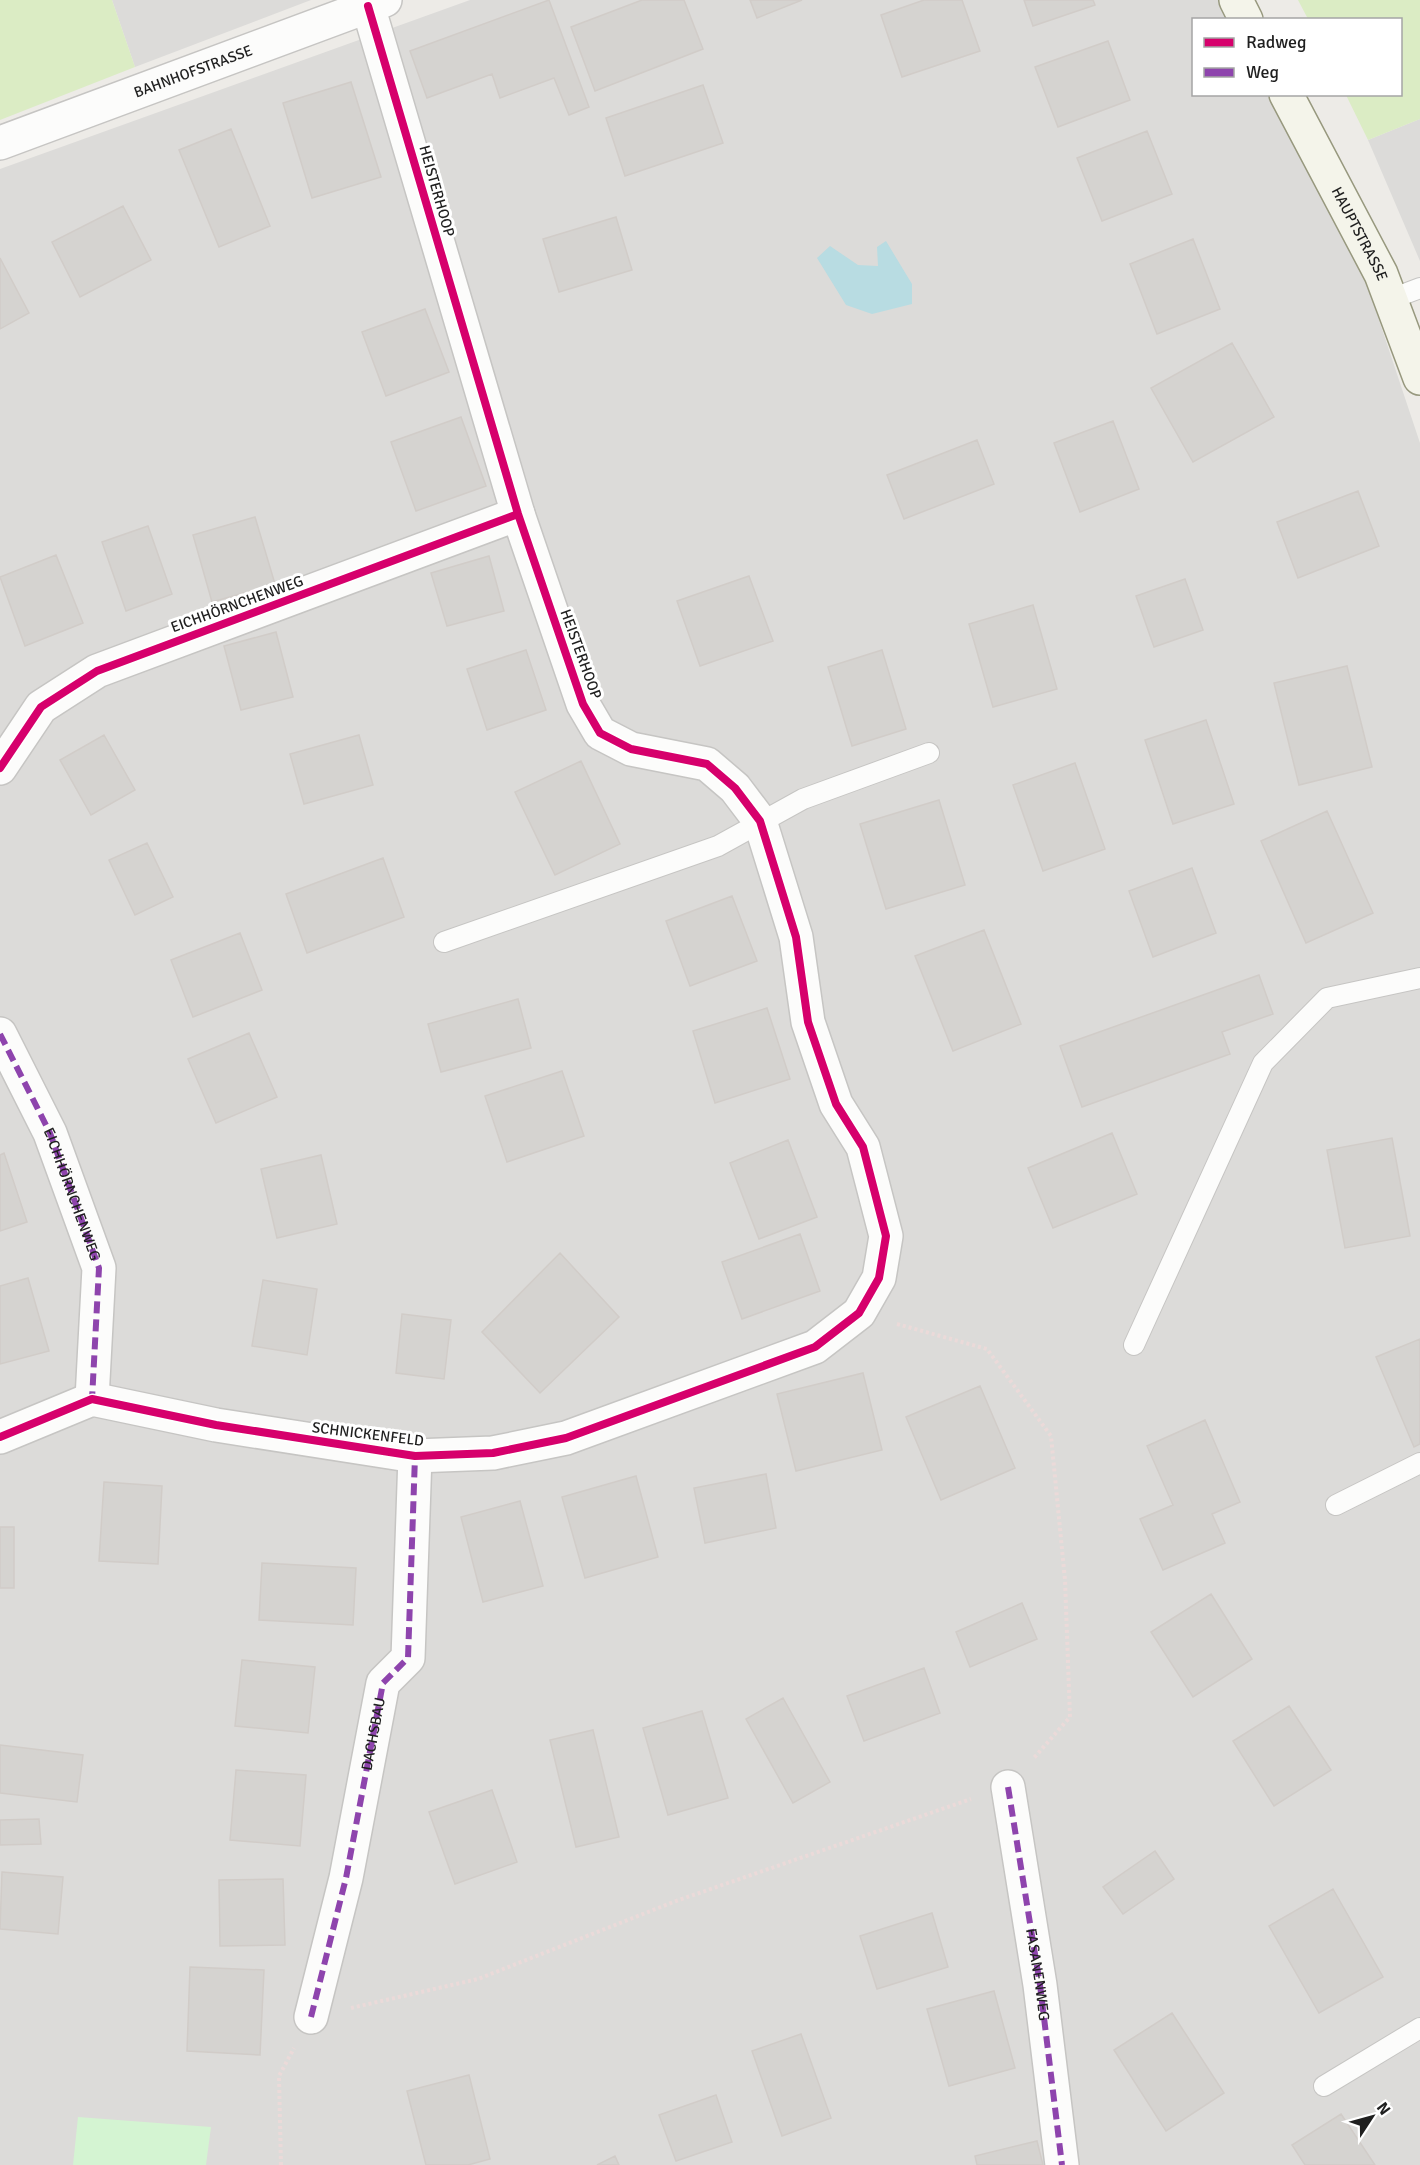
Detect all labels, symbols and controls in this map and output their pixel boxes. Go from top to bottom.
legend [1192,18,1402,96]
text: Radweg [1246,31,1307,53]
street label: BAHNHOFSTRASSE [131,41,255,101]
text: Weg [1246,61,1279,83]
street label: HEISTERHOOP [415,143,459,239]
street label: HAUPTSTRASSE [1328,184,1392,283]
street label: EICHHÖRNCHENWEG [168,572,306,636]
street label: HEISTERHOOP [556,607,606,701]
street label: EICHHÖRNCHENWEG [40,1125,105,1263]
street label: SCHNICKENFELD [311,1418,425,1450]
street label: DACHSBAU [358,1696,389,1772]
street label: FASANENWEG [1022,1927,1053,2022]
north arrow [1342,2087,1402,2147]
text: N [1372,2098,1395,2119]

